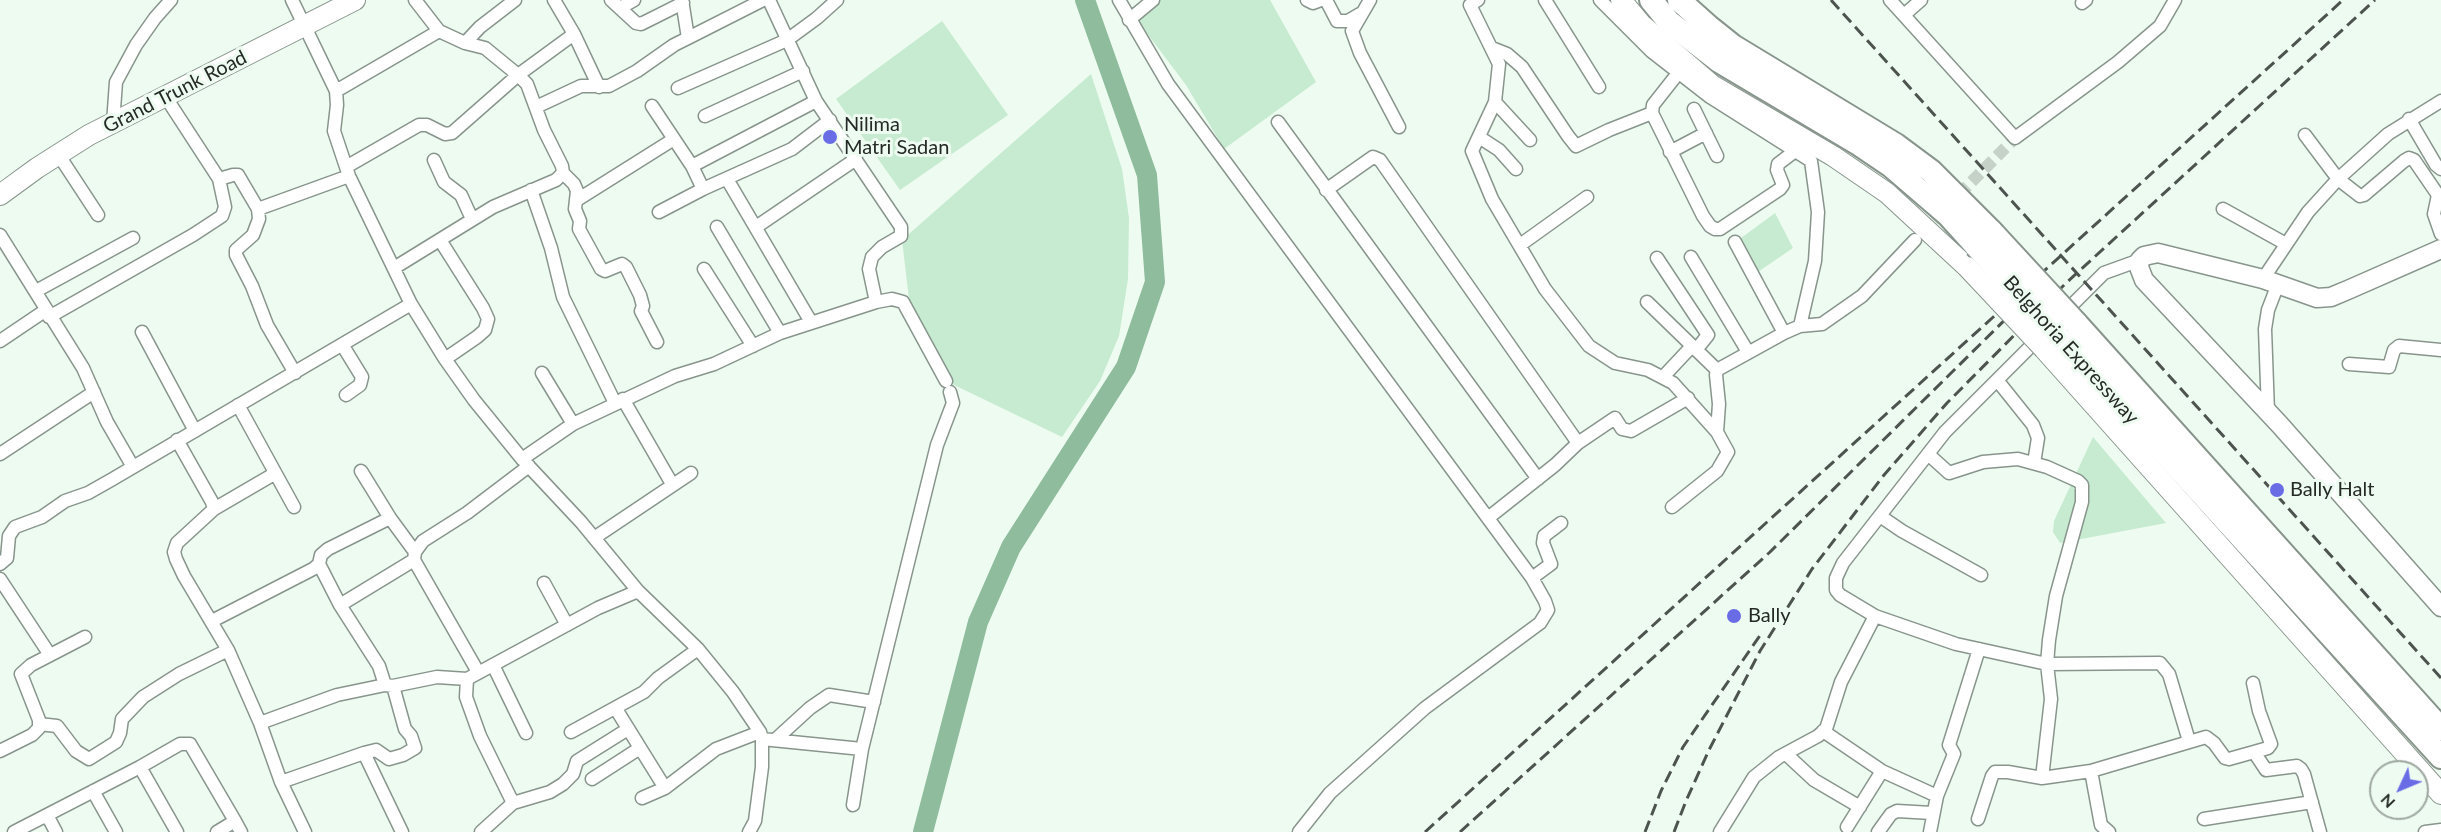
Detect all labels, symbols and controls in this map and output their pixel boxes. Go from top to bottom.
street label: Grand Trunk Road [99,45,251,139]
place label: Nilima Matri Sadan [844,113,949,160]
marker: Nilima Matri Sadan [821,128,839,146]
street label: Belghoria Expressway [1998,271,2144,429]
place label: Bally Halt [2290,478,2374,502]
marker: Bally Halt [2268,481,2286,499]
place label: Bally [1748,604,1790,628]
marker: Bally [1725,607,1743,625]
north arrow [2369,760,2429,820]
text: N [2376,790,2398,813]

